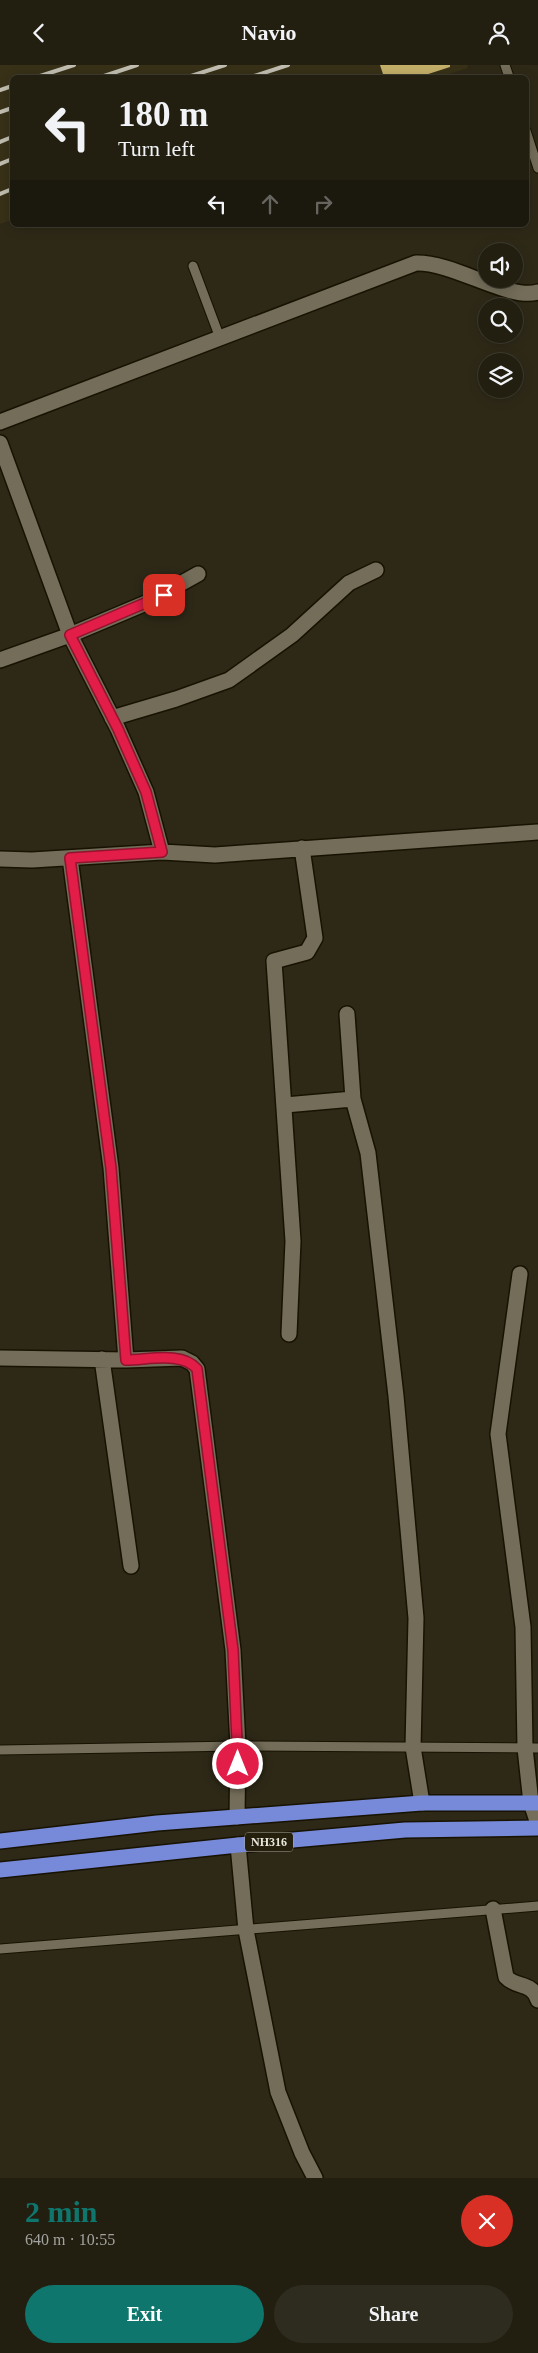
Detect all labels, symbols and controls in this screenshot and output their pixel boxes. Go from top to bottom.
icon: back [25,19,53,47]
icon: person [485,19,513,47]
text: Navio [242,20,297,45]
icon: left [35,95,100,160]
text: 180 m [118,95,208,134]
text: Turn left [118,136,195,161]
icon: left [203,190,231,218]
icon: ahead [256,190,284,218]
icon: right [309,190,337,218]
map controls [478,243,523,398]
button: sound [478,243,523,288]
button: search [478,298,523,343]
button: layers [478,353,523,398]
pin [143,574,185,616]
icon: arrive [150,581,178,609]
position arrow [211,1737,263,1789]
road number: NH316 [245,1833,293,1851]
text: 2 min [25,2195,98,2228]
button: close [461,2195,513,2247]
text: 640 m · 10:55 [25,2231,115,2248]
button: Exit [25,2285,264,2343]
button: Share [274,2285,513,2343]

